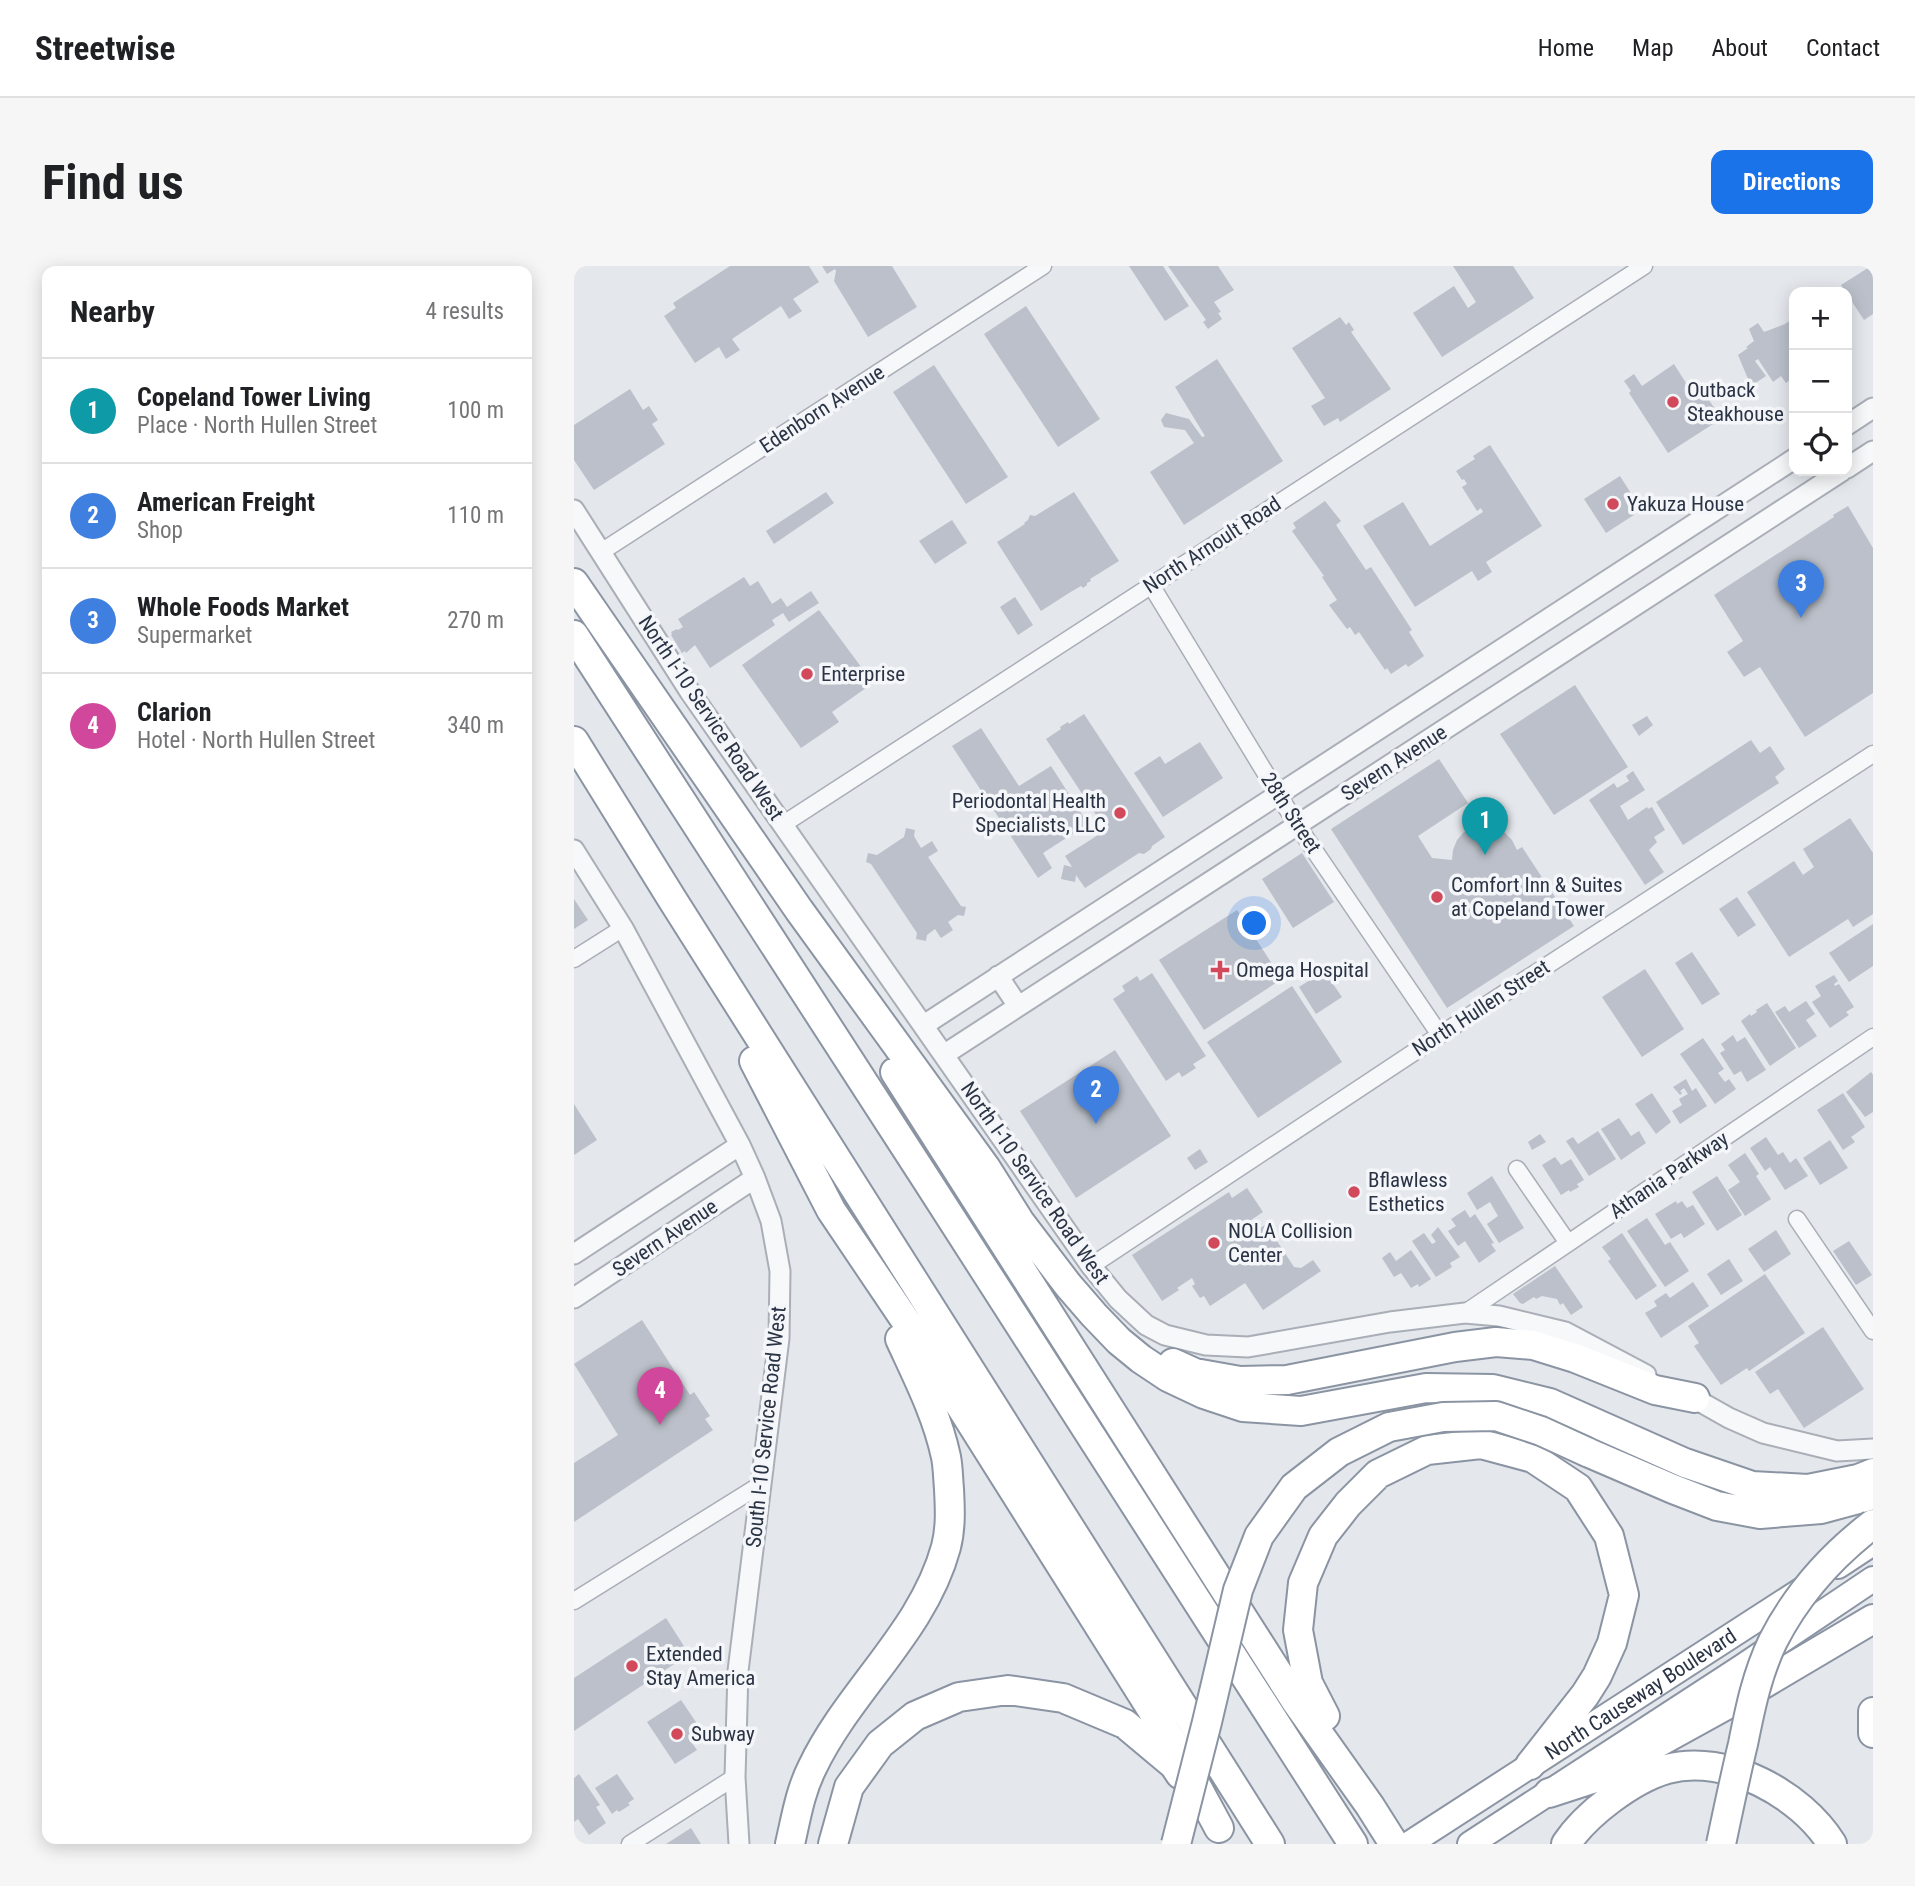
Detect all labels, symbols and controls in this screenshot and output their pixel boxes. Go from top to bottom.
text: Streetwise [35,29,175,68]
text: Home [1538,34,1594,62]
text: Map [1632,34,1674,62]
text: About [1712,34,1768,62]
text: Contact [1806,34,1880,62]
button: Directions [1711,150,1873,214]
text: Find us [42,154,184,211]
map controls [1789,287,1852,476]
button: + [1789,287,1852,350]
text: Nearby [70,294,155,329]
text: 4 results [426,298,504,325]
button: − [1789,350,1852,413]
street label: Edenborn Avenue [755,360,889,458]
place label: Outback Steakhouse [1687,378,1784,426]
text: Copeland Tower Living [137,382,371,412]
marker: Outback Steakhouse [1665,394,1681,410]
text: 1 [87,397,99,424]
text: 100 m [447,397,504,424]
text: Place · North Hullen Street [137,412,377,439]
button: locate [1789,413,1852,476]
text: American Freight [137,487,315,517]
street label: North Arnoult Road [1139,492,1285,598]
place label: Yakuza House [1627,492,1744,516]
marker: Yakuza House [1605,496,1621,512]
text: 2 [87,502,99,529]
text: 110 m [447,502,504,529]
text: Shop [137,517,183,544]
pin: 3 [1778,560,1824,618]
text: Whole Foods Market [137,592,349,622]
text: 3 [87,607,99,634]
text: 270 m [447,607,504,634]
street label: North I-10 Service Road West [634,611,788,825]
text: Supermarket [137,622,252,649]
place label: Enterprise [821,662,905,686]
marker: Enterprise [799,666,815,682]
text: Clarion [137,697,212,727]
text: 4 [87,712,99,739]
text: 340 m [447,712,504,739]
street label: Severn Avenue [1337,720,1451,806]
text: Hotel · North Hullen Street [137,727,375,754]
street label: 28th Street [1256,768,1326,858]
place label: Periodontal Health Specialists, LLC [952,789,1106,837]
pin: 1 [1462,797,1508,855]
marker: Periodontal Health Specialists, LLC [1112,805,1128,821]
place label: Comfort Inn & Suites at Copeland Tower [1451,873,1623,921]
marker: Comfort Inn & Suites at Copeland Tower [1429,889,1445,905]
your location [1237,906,1271,940]
street label: North Hullen Street [1408,955,1554,1061]
place label: Omega Hospital [1236,958,1369,982]
marker: Omega Hospital [1210,960,1230,980]
pin: 2 [1073,1066,1119,1124]
street label: North I-10 Service Road West [956,1077,1114,1289]
street label: Athania Parkway [1605,1126,1733,1224]
place label: Bflawless Esthetics [1368,1168,1448,1216]
marker: Bflawless Esthetics [1346,1184,1362,1200]
street label: Severn Avenue [608,1194,722,1282]
place label: NOLA Collision Center [1228,1219,1353,1267]
marker: NOLA Collision Center [1206,1235,1222,1251]
street label: South I-10 Service Road West [741,1305,791,1549]
pin: 4 [637,1367,683,1425]
street label: North Causeway Boulevard [1541,1624,1741,1765]
place label: Extended Stay America [646,1642,755,1690]
marker: Extended Stay America [624,1658,640,1674]
place label: Subway [691,1722,755,1746]
marker: Subway [669,1726,685,1742]

